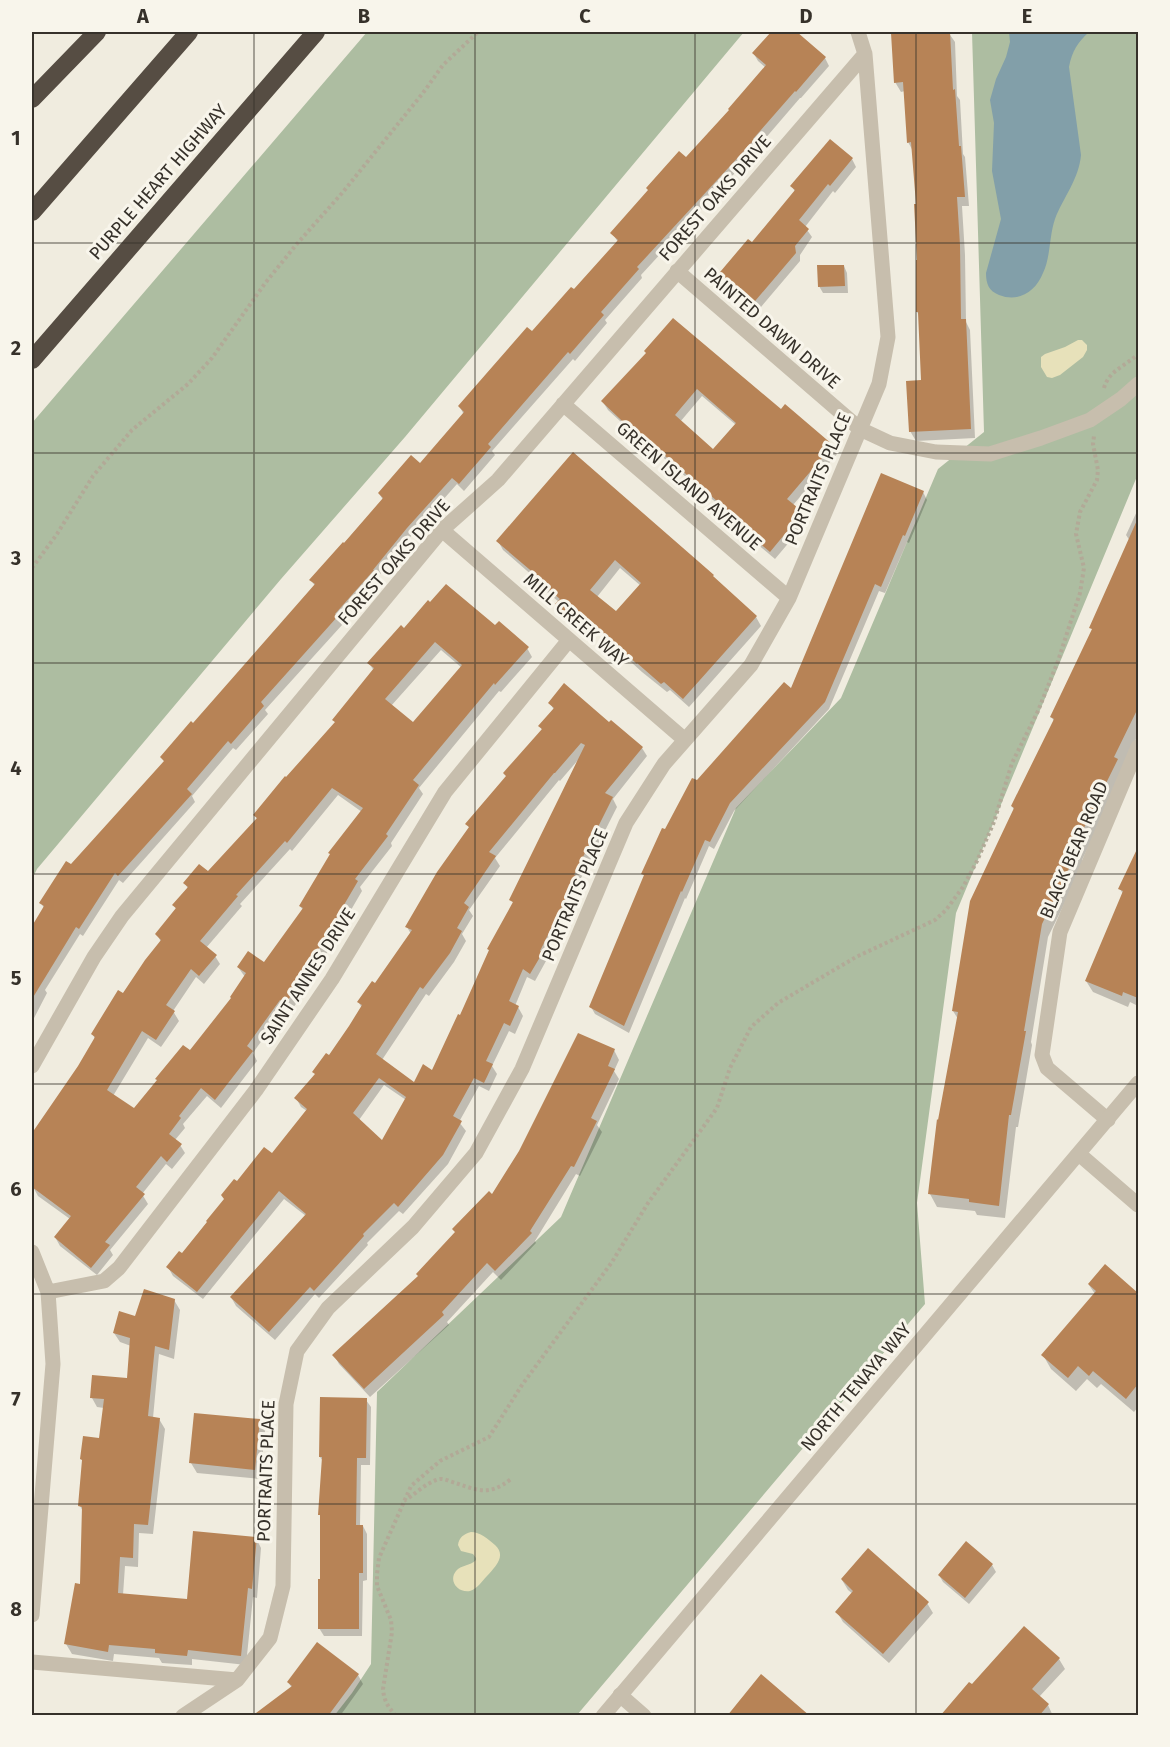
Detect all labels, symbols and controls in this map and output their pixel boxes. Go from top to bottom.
text: A [136,4,150,28]
text: B [358,4,370,28]
text: C [579,4,591,28]
text: D [799,4,813,28]
text: E [1022,4,1032,28]
street label: PURPLE HEART HIGHWAY [84,100,232,264]
text: 1 [11,126,21,150]
street label: FOREST OAKS DRIVE [654,130,776,266]
street label: PAINTED DAWN DRIVE [699,263,845,393]
text: 2 [11,336,21,360]
street label: PORTRAITS PLACE [780,409,856,549]
street label: GREEN ISLAND AVENUE [612,417,766,555]
street label: FOREST OAKS DRIVE [333,494,455,630]
text: 3 [10,546,21,570]
street label: MILL CREEK WAY [519,568,633,672]
text: 4 [10,756,22,780]
street label: BLACK BEAR ROAD [1035,778,1113,922]
street label: PORTRAITS PLACE [537,825,613,965]
street label: SAINT ANNES DRIVE [256,904,360,1048]
text: 5 [11,966,22,990]
text: 6 [10,1177,22,1201]
street label: NORTH TENAYA WAY [796,1318,916,1456]
text: 7 [11,1387,21,1411]
street label: PORTRAITS PLACE [253,1400,279,1542]
text: 8 [10,1597,22,1621]

